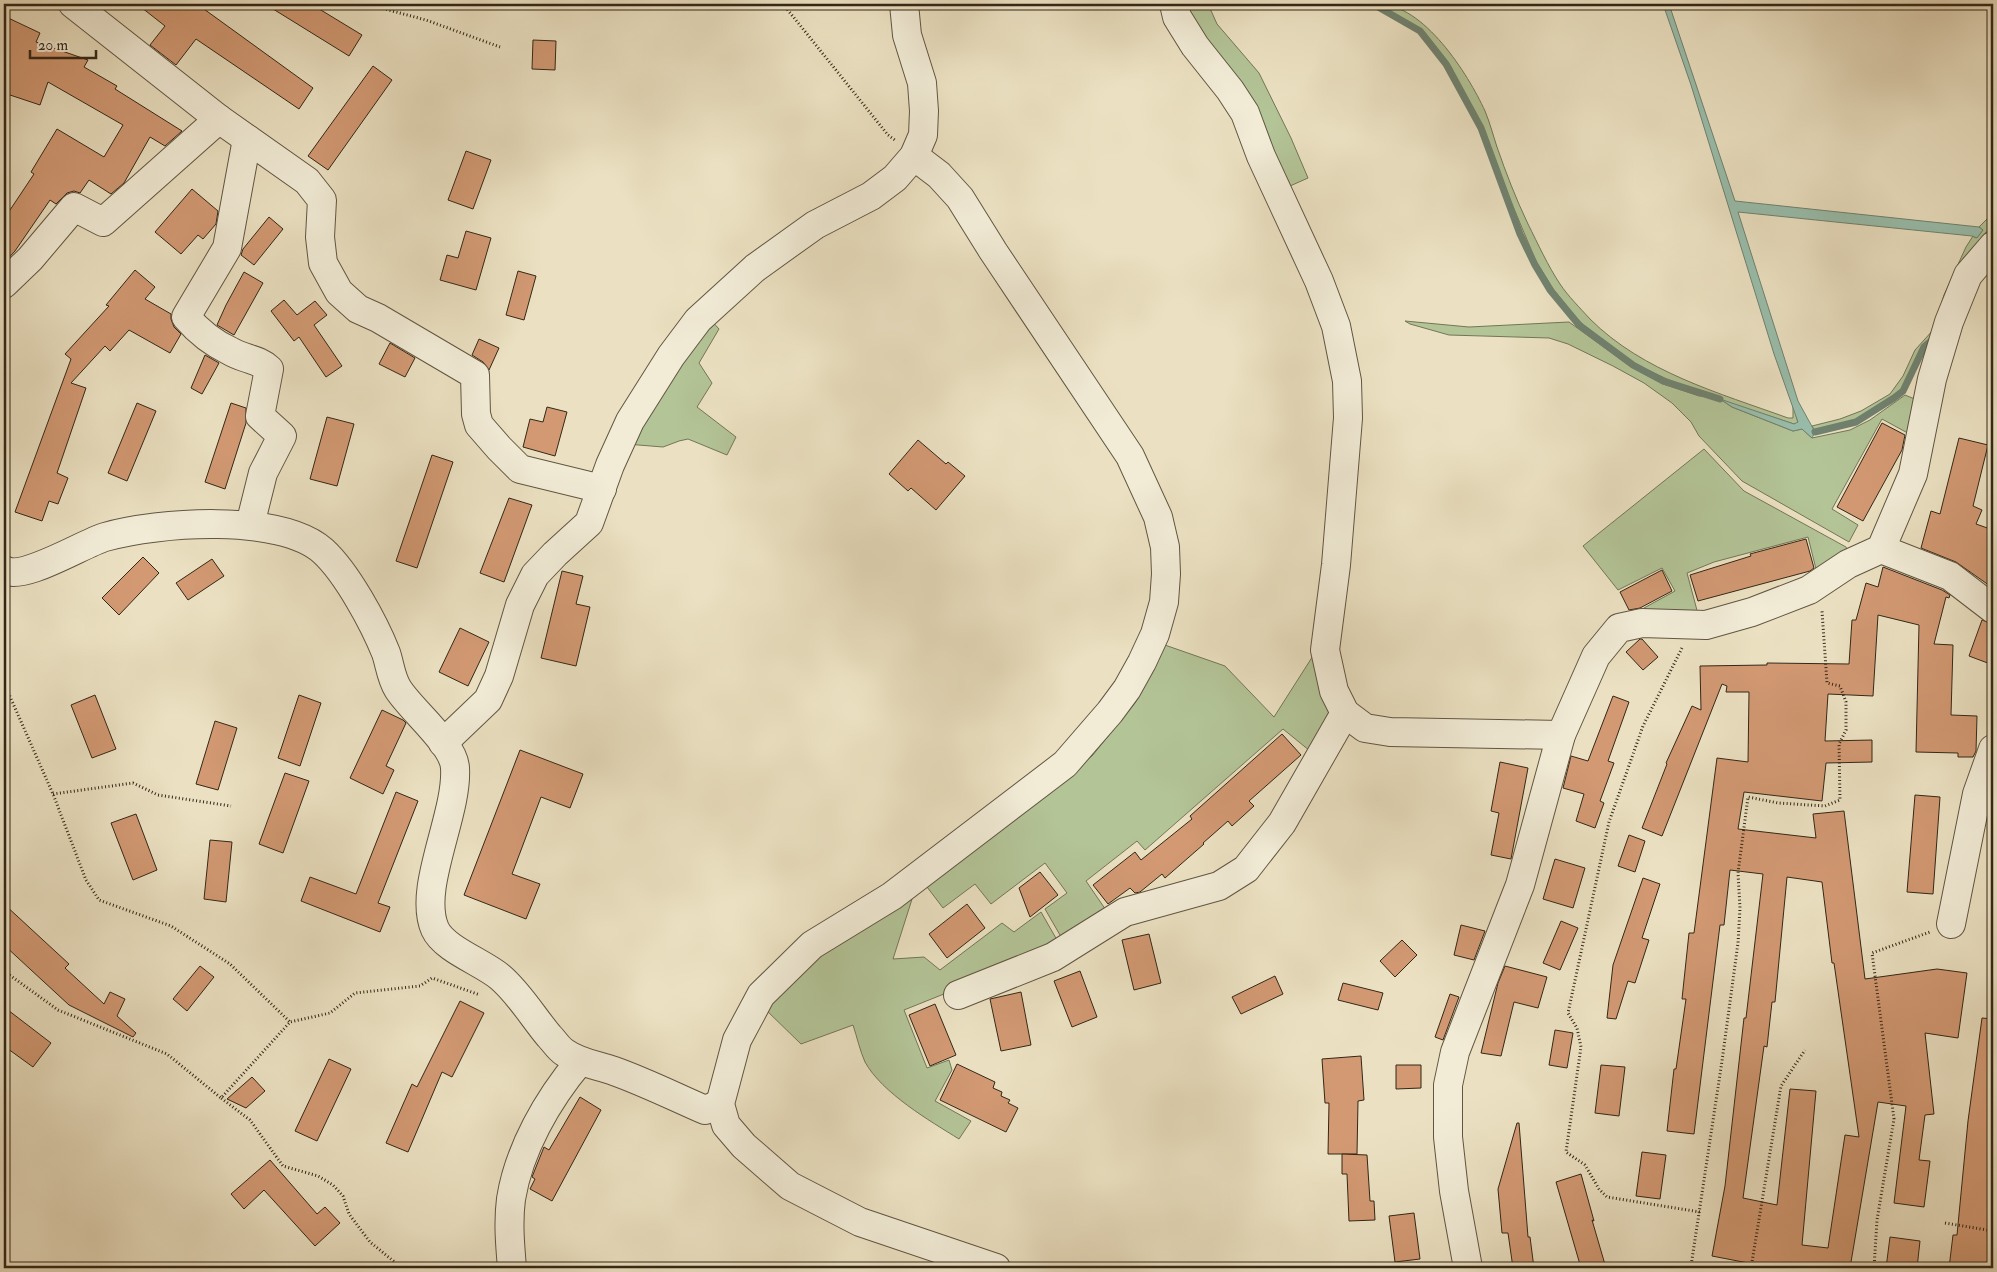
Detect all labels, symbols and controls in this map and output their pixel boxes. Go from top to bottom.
scale bar [30,28,96,60]
text: 20 m [38,36,68,55]

